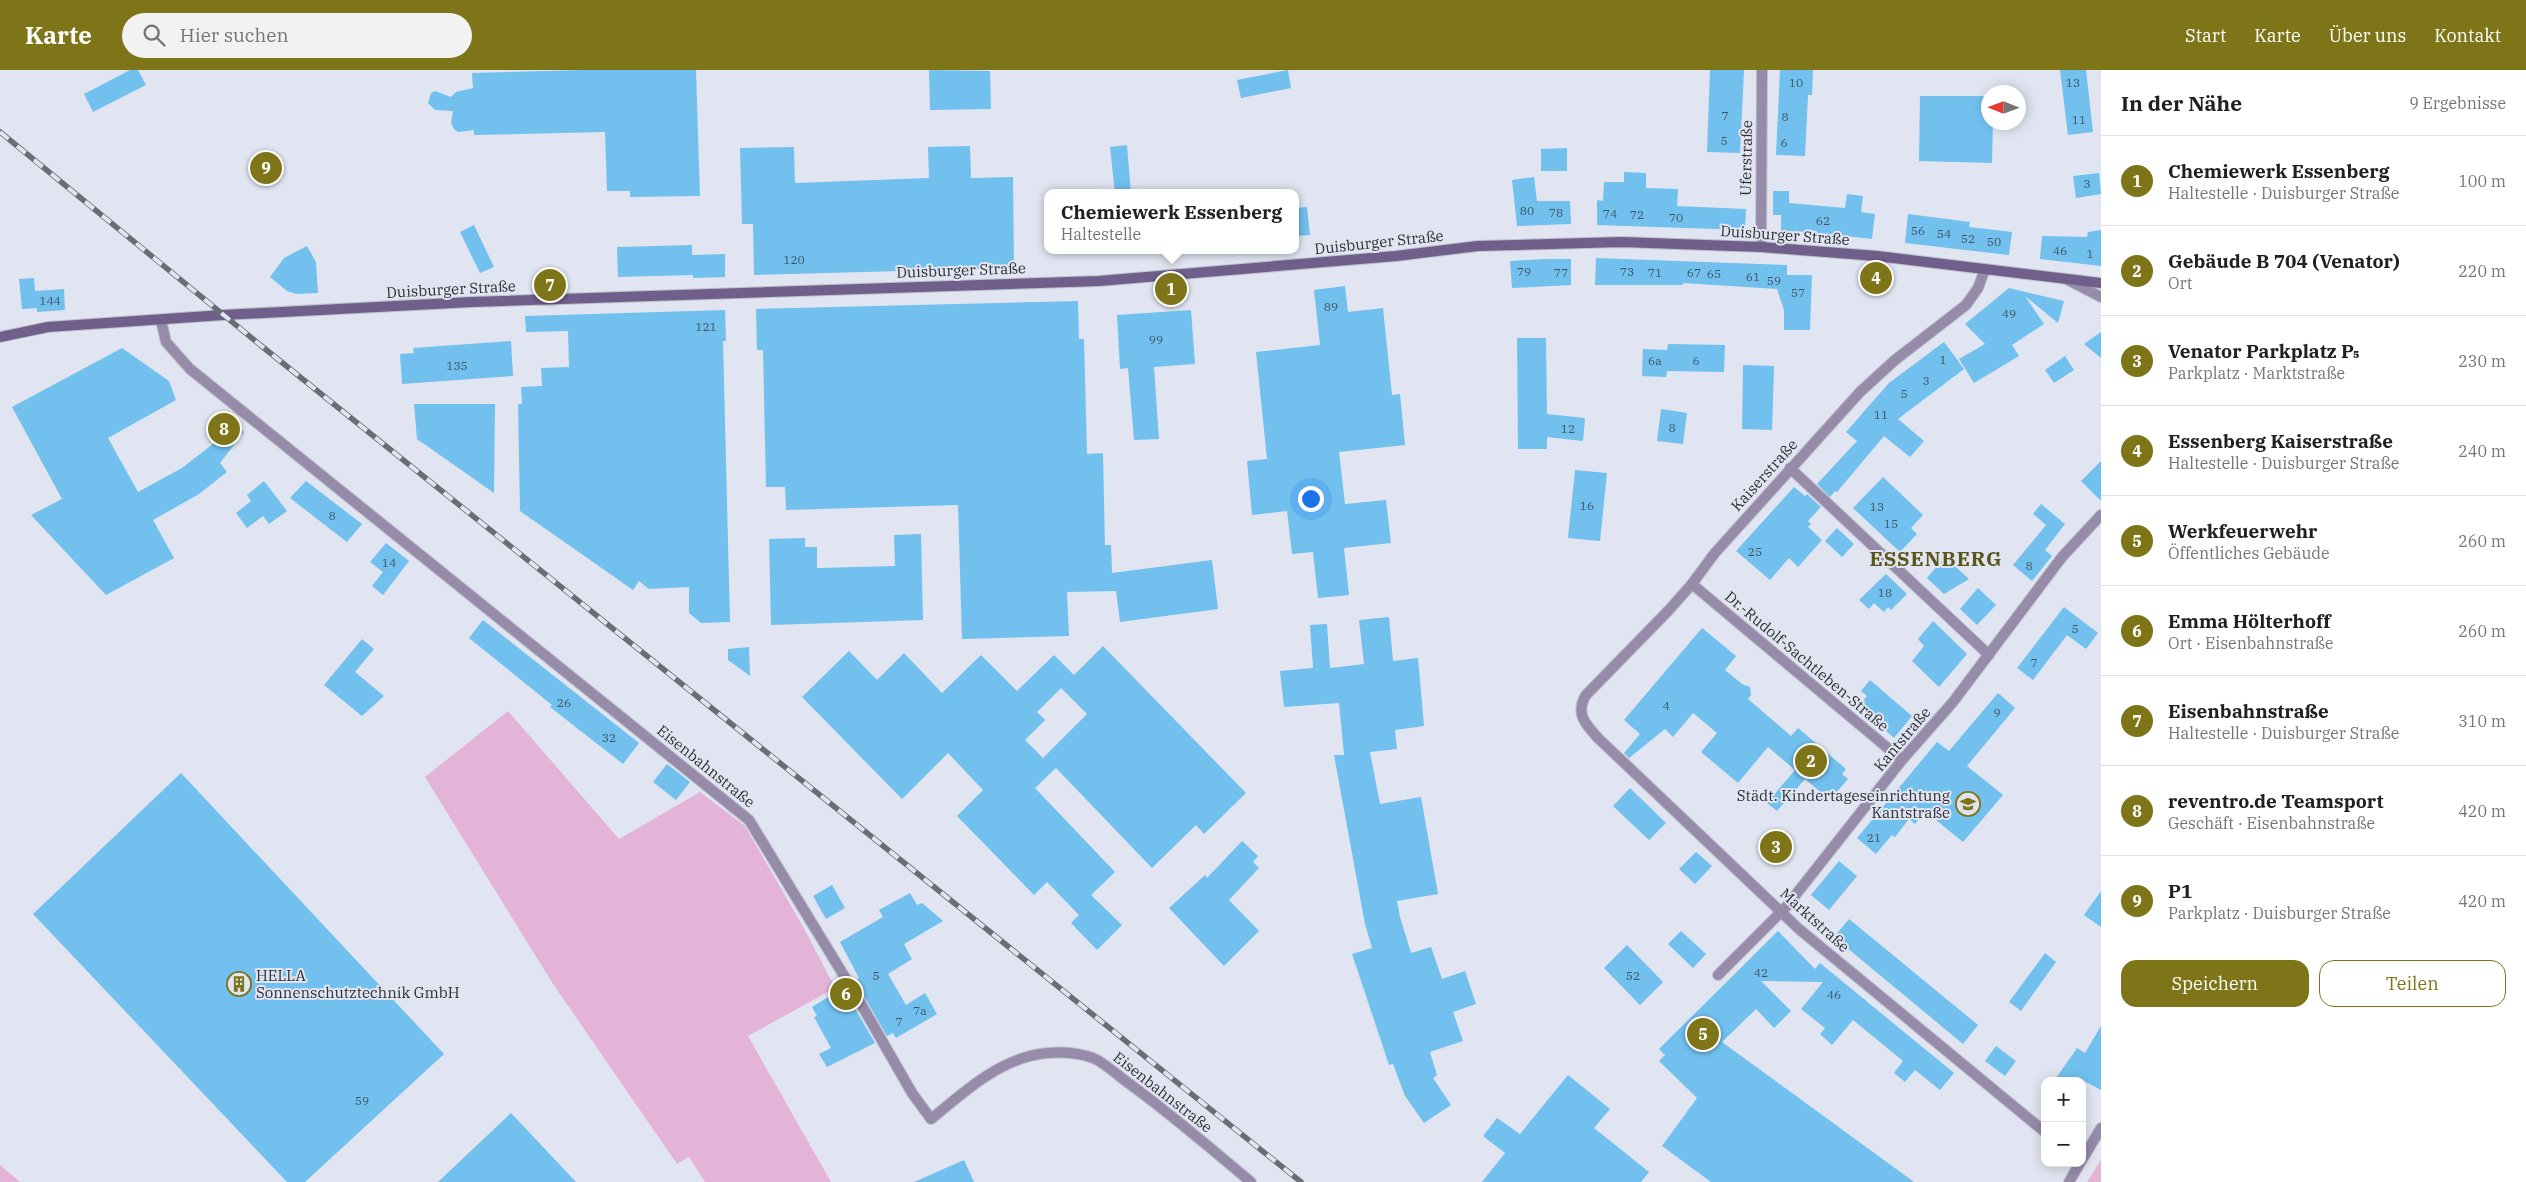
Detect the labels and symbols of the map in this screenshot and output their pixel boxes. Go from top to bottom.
house number: 10 [1789,75,1803,90]
house number: 13 [2066,75,2080,90]
north arrow [1981,85,2026,130]
house number: 7 [1721,108,1729,123]
house number: 8 [1781,109,1789,124]
house number: 11 [2072,112,2086,127]
street label: Uferstraße [1736,120,1756,196]
house number: 5 [1720,133,1728,148]
house number: 6 [1780,135,1788,150]
pin: 9 [250,149,282,187]
house number: 3 [2083,176,2091,191]
house number: 80 [1520,203,1534,218]
house number: 78 [1549,205,1563,220]
house number: 74 [1603,206,1617,221]
house number: 72 [1630,207,1644,222]
house number: 70 [1669,210,1683,225]
house number: 62 [1816,213,1830,228]
street label: Duisburger Straße [1720,221,1850,249]
house number: 56 [1911,223,1925,238]
street label: Duisburger Straße [1314,226,1444,258]
house number: 54 [1937,226,1951,241]
house number: 52 [1961,231,1975,246]
house number: 50 [1987,234,2001,249]
house number: 46 [2053,243,2067,258]
house number: 1 [2086,246,2094,261]
house number: 120 [783,252,805,267]
street label: Duisburger Straße [896,258,1026,282]
pin: 4 [1860,259,1892,297]
house number: 79 [1517,264,1531,279]
house number: 73 [1620,264,1634,279]
house number: 77 [1554,265,1568,280]
house number: 71 [1648,265,1662,280]
house number: 67 [1687,265,1701,280]
pin: 7 [534,266,566,304]
house number: 65 [1707,266,1721,281]
house number: 61 [1746,269,1760,284]
pin: 1 [1155,270,1187,308]
house number: 59 [1767,273,1781,288]
street label: Duisburger Straße [386,276,516,302]
house number: 57 [1791,285,1805,300]
house number: 144 [39,293,61,308]
house number: 89 [1324,299,1338,314]
house number: 49 [2002,306,2016,321]
house number: 121 [695,319,717,334]
house number: 99 [1149,332,1163,347]
house number: 1 [1939,352,1947,367]
house number: 6a [1648,353,1662,368]
house number: 6 [1692,353,1700,368]
house number: 135 [446,358,468,373]
house number: 3 [1922,373,1930,388]
house number: 5 [1900,386,1908,401]
house number: 11 [1874,407,1888,422]
pin: 8 [208,410,240,448]
house number: 8 [1668,420,1676,435]
house number: 12 [1561,421,1575,436]
street label: Kaiserstraße [1727,435,1801,515]
your location [1298,486,1324,512]
house number: 16 [1580,498,1594,513]
house number: 13 [1870,499,1884,514]
house number: 8 [328,508,336,523]
house number: 15 [1884,516,1898,531]
house number: 25 [1748,544,1762,559]
district label: ESSENBERG [1869,545,2003,572]
house number: 14 [382,555,396,570]
house number: 8 [2025,558,2033,573]
house number: 18 [1878,585,1892,600]
street label: Dr.-Rudolf-Sachtleben-Straße [1721,587,1893,735]
house number: 5 [2071,621,2079,636]
house number: 7 [2030,655,2038,670]
house number: 26 [557,695,571,710]
house number: 4 [1662,698,1670,713]
street label: Kantstraße [1870,703,1934,775]
house number: 9 [1993,705,2001,720]
street label: Eisenbahnstraße [653,721,759,811]
house number: 32 [602,730,616,745]
pin: 2 [1795,742,1827,780]
place label: Städt. Kindertageseinrichtung Kantstraße [1737,786,1950,822]
school or university icon: Städt. Kindertageseinrichtung Kantstraße [1955,791,1981,817]
pin: 3 [1760,828,1792,866]
house number: 21 [1867,830,1881,845]
street label: Marktstraße [1776,884,1854,956]
house number: 42 [1754,965,1768,980]
place label: HELLA Sonnenschutztechnik GmbH [256,966,460,1002]
house number: 5 [872,968,880,983]
house number: 52 [1626,968,1640,983]
building icon: HELLA Sonnenschutztechnik GmbH [226,971,252,997]
pin: 6 [830,975,862,1013]
house number: 46 [1827,987,1841,1002]
house number: 7a [913,1003,927,1018]
house number: 7 [895,1014,903,1029]
pin: 5 [1687,1015,1719,1053]
street label: Eisenbahnstraße [1110,1047,1216,1137]
house number: 59 [355,1093,369,1108]

